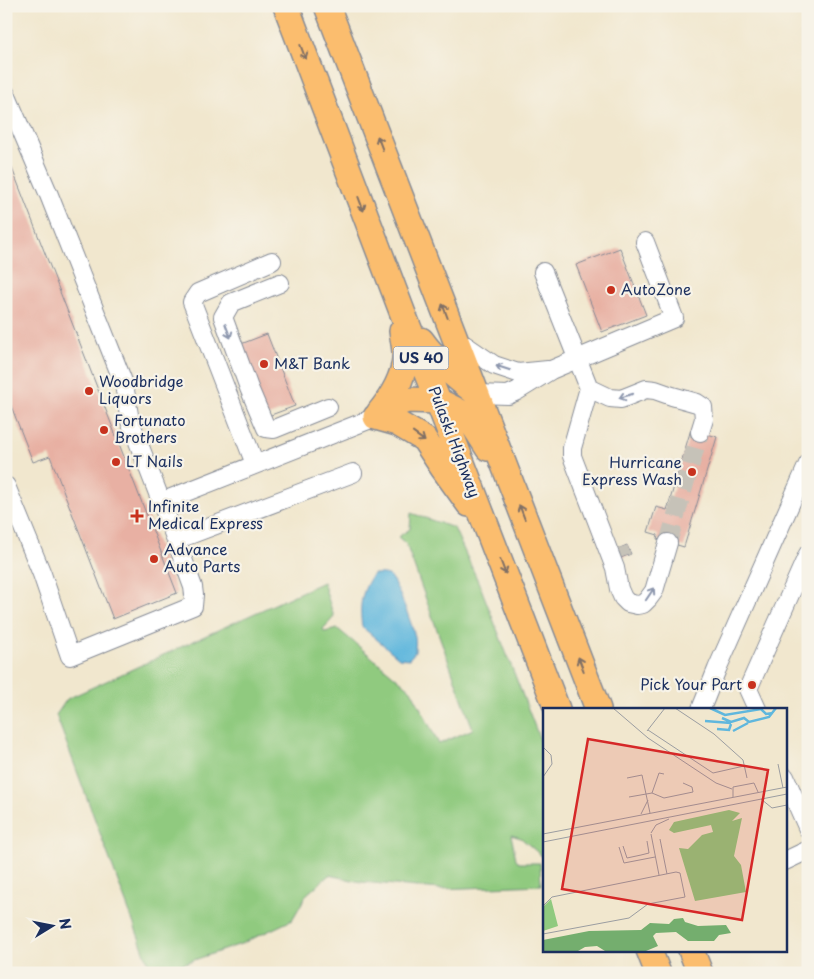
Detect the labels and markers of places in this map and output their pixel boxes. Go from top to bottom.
place label: AutoZone [621,277,691,300]
marker: AutoZone [605,284,617,296]
place label: M&T Bank [274,351,350,374]
marker: M&T Bank [258,358,270,370]
place label: Woodbridge Liquors [99,369,183,409]
marker: Woodbridge Liquors [83,385,95,397]
place label: Fortunato Brothers [114,408,185,448]
marker: Fortunato Brothers [98,424,110,436]
place label: LT Nails [126,449,183,472]
place label: Hurricane Express Wash [582,450,682,490]
marker: LT Nails [110,456,122,468]
marker: Hurricane Express Wash [686,466,698,478]
place label: Infinite Medical Express [148,494,263,534]
marker: Infinite Medical Express [130,509,144,523]
place label: Advance Auto Parts [164,537,240,577]
marker: Advance Auto Parts [148,553,160,565]
place label: Pick Your Part [640,672,742,695]
marker: Pick Your Part [746,679,758,691]

